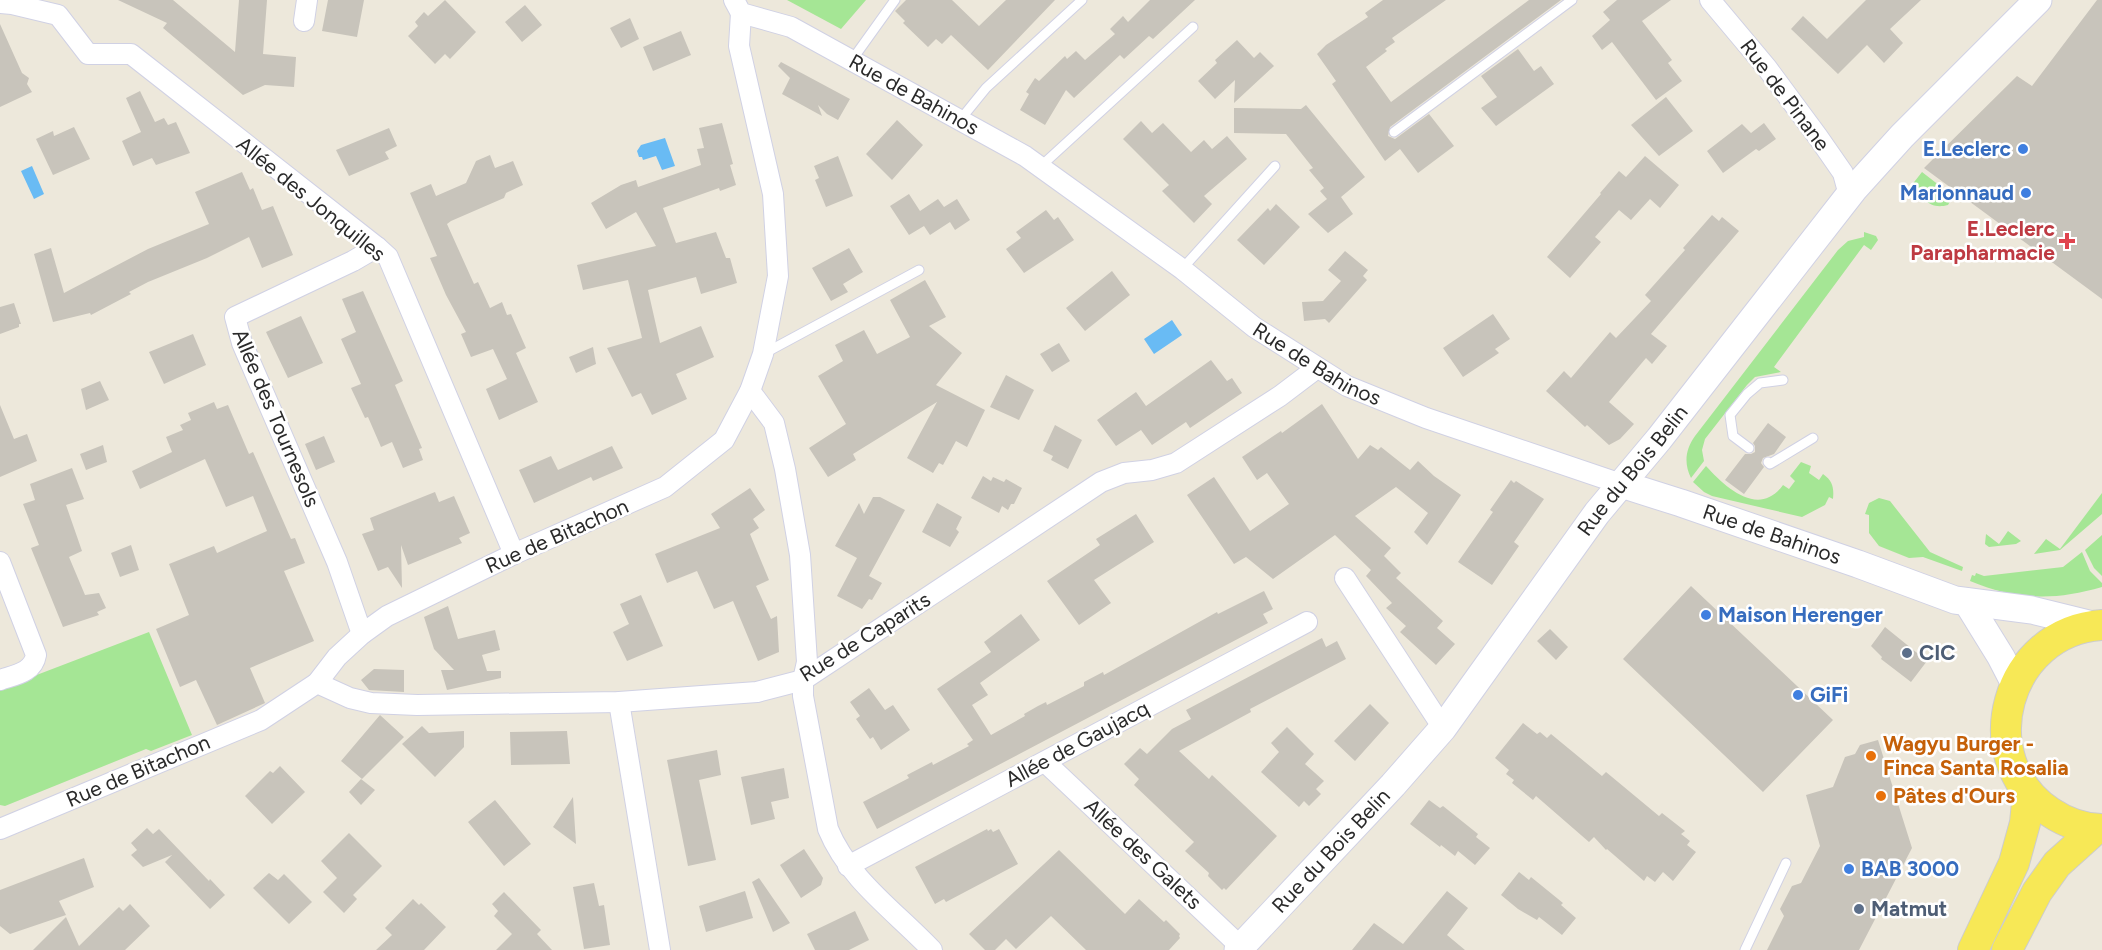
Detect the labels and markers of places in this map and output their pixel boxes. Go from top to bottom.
place label: E.Leclerc [1923,136,2012,161]
marker: E.Leclerc [2016,142,2030,156]
place label: Marionnaud [1900,180,2014,205]
marker: Marionnaud [2019,186,2033,200]
place label: E.Leclerc Parapharmacie [1910,216,2056,265]
marker: E.Leclerc Parapharmacie [2060,234,2074,248]
place label: Maison Herenger [1718,602,1883,627]
marker: Maison Herenger [1699,608,1713,622]
place label: CIC [1919,640,1956,665]
marker: CIC [1900,646,1914,660]
place label: GiFi [1810,682,1848,707]
marker: GiFi [1791,688,1805,702]
place label: Wagyu Burger - Finca Santa Rosalia [1883,731,2069,780]
marker: Wagyu Burger - Finca Santa Rosalia [1864,749,1878,763]
place label: Pâtes d'Ours [1893,783,2015,808]
marker: Pâtes d'Ours [1874,789,1888,803]
place label: BAB 3000 [1861,856,1959,881]
marker: BAB 3000 [1842,862,1856,876]
place label: Matmut [1871,896,1947,921]
marker: Matmut [1852,902,1866,916]

